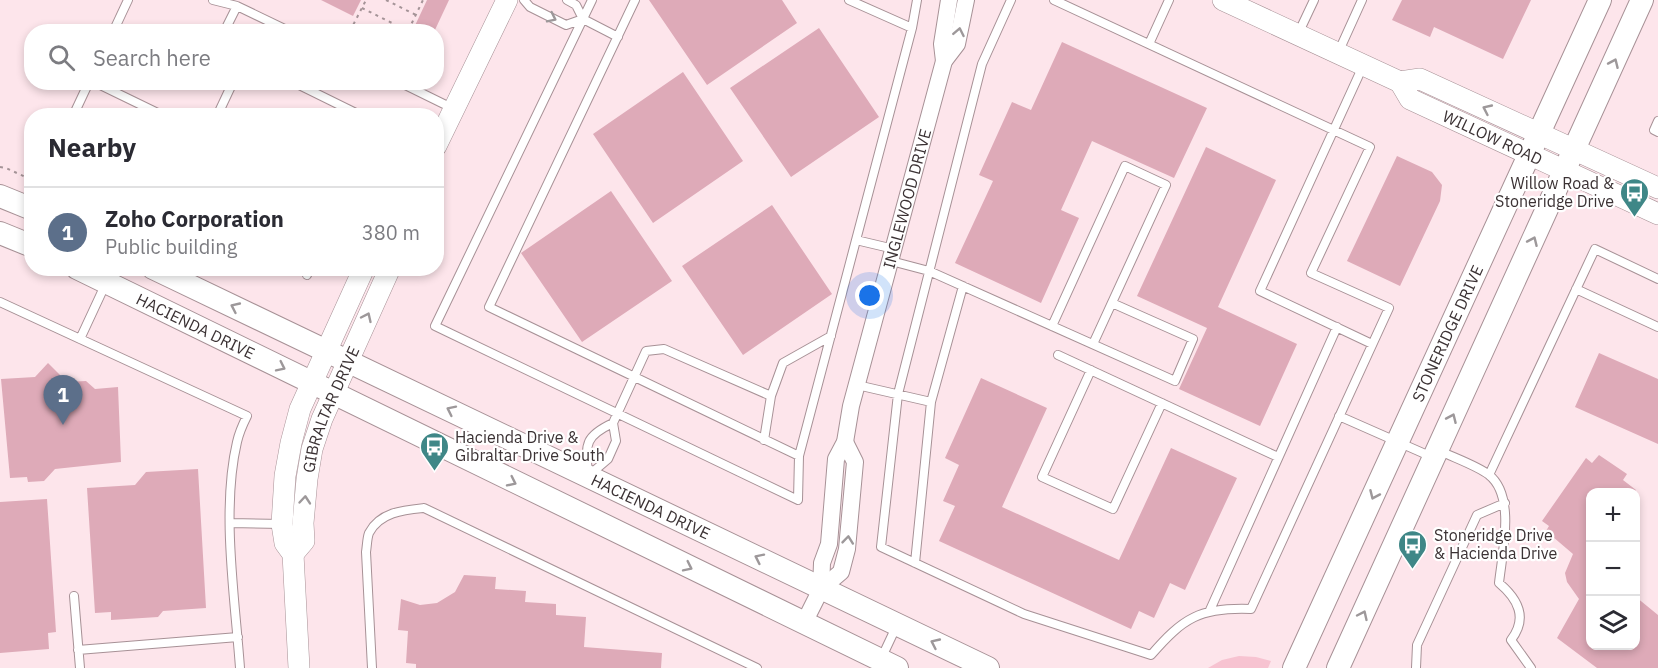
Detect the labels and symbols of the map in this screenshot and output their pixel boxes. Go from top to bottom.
one-way arrow [545,10,556,22]
one-way arrow [952,28,965,38]
one-way arrow [1607,59,1619,70]
one-way arrow [1482,105,1493,117]
street label: WILLOW ROAD [1440,106,1546,169]
street label: INGLEWOOD DRIVE [878,126,935,271]
place label: Willow Road & Stoneridge Drive [1495,173,1614,211]
bus stop icon: Willow Road & Stoneridge Drive [1619,176,1651,218]
one-way arrow [1526,236,1538,247]
street label: STONERIDGE DRIVE [1407,262,1487,405]
your location [855,281,884,310]
street label: HACIENDA DRIVE [133,289,258,363]
one-way arrow [231,303,242,315]
one-way arrow [360,312,372,323]
street label: GIBRALTAR DRIVE [298,343,364,474]
one-way arrow [275,360,286,372]
pin: 1 [44,376,82,425]
one-way arrow [446,406,457,418]
one-way arrow [1445,414,1457,425]
place label: Hacienda Drive & Gibraltar Drive South [455,427,605,465]
bus stop icon: Hacienda Drive & Gibraltar Drive South [418,430,450,472]
street label: HACIENDA DRIVE [588,470,714,543]
one-way arrow [506,474,517,486]
one-way arrow [1370,488,1382,499]
one-way arrow [298,495,311,504]
place label: Stoneridge Drive & Hacienda Drive [1434,525,1558,563]
bus stop icon: Stoneridge Drive & Hacienda Drive [1397,528,1429,570]
one-way arrow [841,536,854,545]
one-way arrow [754,554,765,566]
one-way arrow [681,559,692,571]
one-way arrow [1355,610,1367,621]
one-way arrow [930,638,941,650]

